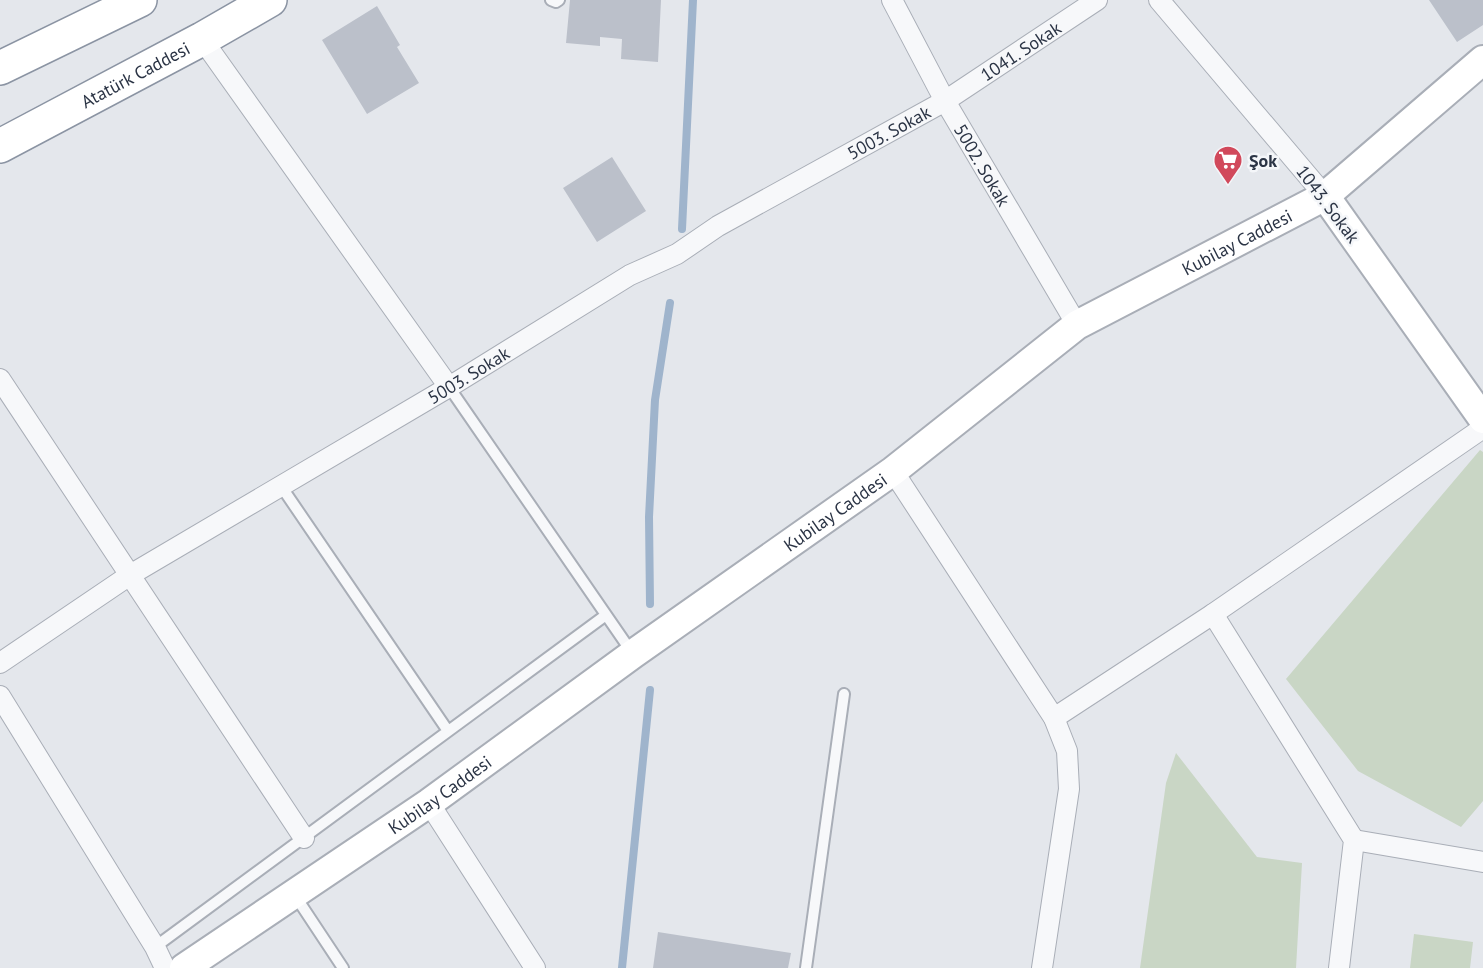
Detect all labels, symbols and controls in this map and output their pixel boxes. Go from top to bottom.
street label: 1041. Sokak [976,16,1065,86]
street label: Atatürk Caddesi [77,36,194,113]
street label: 5003. Sokak [843,100,935,164]
street label: 5002. Sokak [949,119,1016,210]
supermarket icon: Şok [1212,144,1244,186]
place label: Şok [1249,149,1277,172]
street label: 1043. Sokak [1291,160,1365,248]
street label: Kubilay Caddesi [1178,204,1296,280]
street label: 5003. Sokak [423,341,514,409]
street label: Kubilay Caddesi [779,468,891,556]
street label: Kubilay Caddesi [384,750,496,839]

